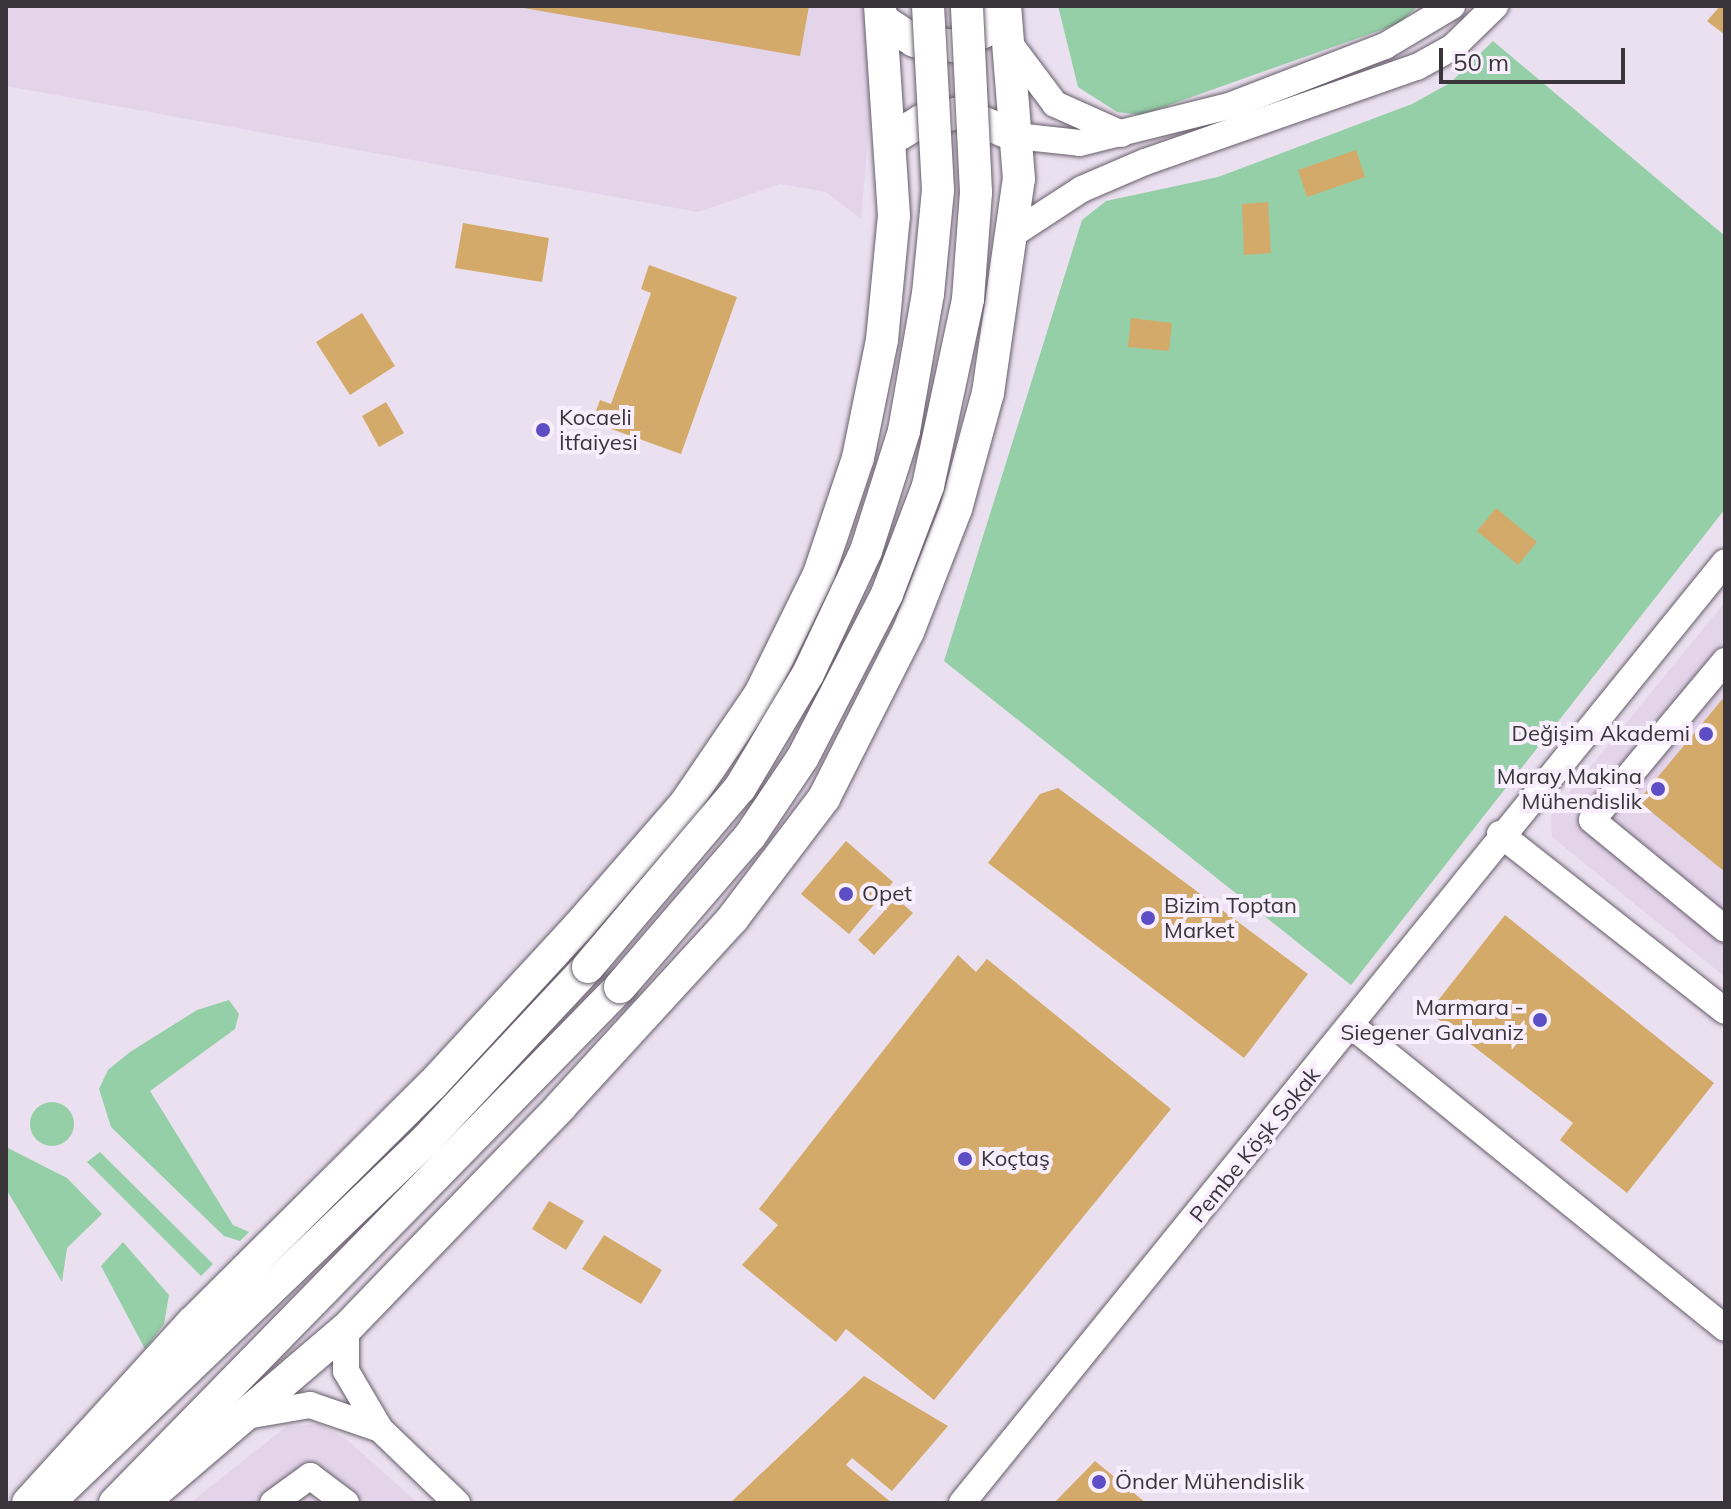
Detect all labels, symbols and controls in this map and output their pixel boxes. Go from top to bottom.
scale bar [1443,32,1629,82]
text: 50 m [1453,47,1509,77]
place label: Kocaeli İtfaiyesi [559,404,638,456]
marker: Kocaeli İtfaiyesi [534,421,552,439]
place label: Değişim Akademi [1512,721,1690,747]
marker: Değişim Akademi [1697,725,1715,743]
place label: Maray Makina Mühendislik [1497,763,1642,814]
marker: Maray Makina Mühendislik [1649,780,1667,798]
place label: Opet [862,881,912,907]
marker: Opet [837,885,855,903]
place label: Bizim Toptan Market [1164,892,1297,944]
marker: Bizim Toptan Market [1139,909,1157,927]
place label: Marmara - Siegener Galvaniz [1341,994,1524,1046]
marker: Marmara - Siegener Galvaniz [1531,1011,1549,1029]
street label: Pembe Köşk Sokak [1184,1062,1326,1228]
place label: Koçtaş [981,1146,1050,1172]
marker: Koçtaş [956,1150,974,1168]
place label: Önder Mühendislik [1115,1469,1304,1495]
marker: Önder Mühendislik [1090,1473,1108,1491]

